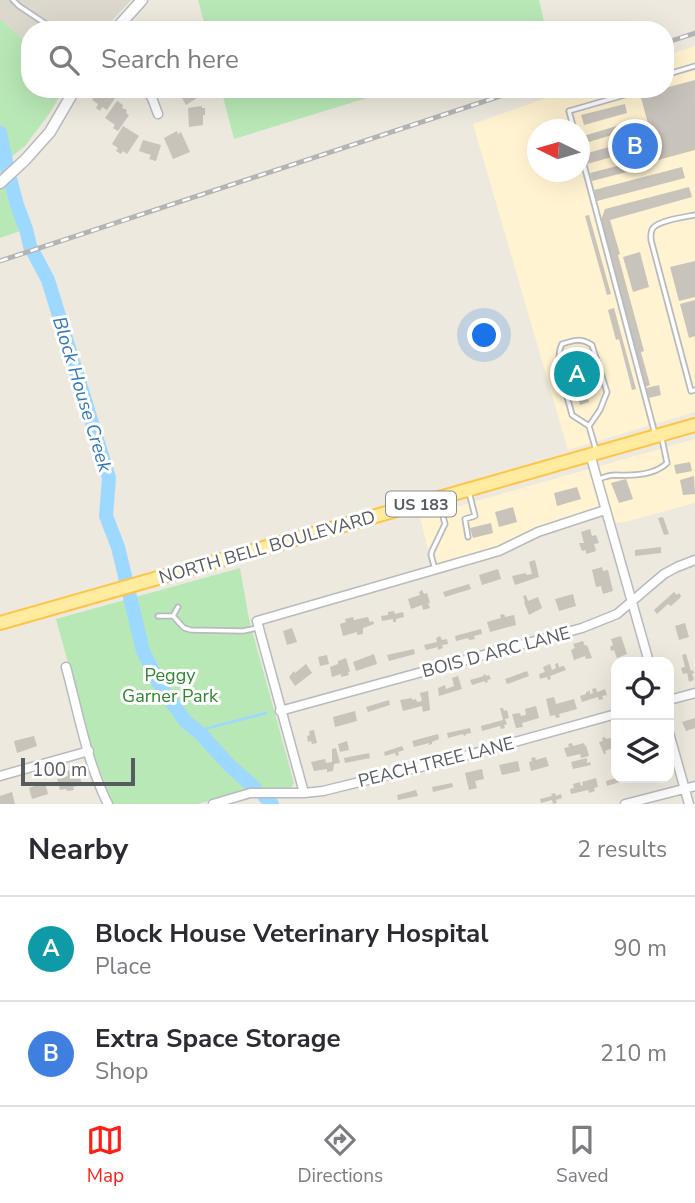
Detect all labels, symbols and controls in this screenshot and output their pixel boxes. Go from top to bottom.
search box [21,21,674,98]
icon: search [45,41,83,79]
text: Search here [101,42,239,77]
north arrow [527,119,590,182]
pin: B [612,120,658,172]
water label: Block House Creek [46,313,118,476]
your location [467,318,501,352]
pin: A [554,348,600,400]
road number: US 183 [386,491,456,516]
street label: NORTH BELL BOULEVARD [156,505,378,589]
street label: BOIS D ARC LANE [419,621,573,683]
map controls [611,657,674,783]
button: locate [611,657,674,720]
park label: Peggy Garner Park [122,663,219,708]
button: layers [611,720,674,783]
street label: PEACH TREE LANE [356,731,516,793]
scale bar [21,755,135,787]
text: 100 m [32,757,87,783]
text: Nearby [28,829,128,870]
text: 2 results [577,834,667,865]
text: Block House Veterinary Hospital [95,916,488,951]
text: A [42,933,60,964]
text: 90 m [614,933,667,964]
text: Place [95,951,151,982]
text: Extra Space Storage [95,1021,341,1056]
text: B [43,1038,59,1069]
text: 210 m [600,1038,667,1069]
text: Shop [95,1056,148,1087]
tab: Map [86,1121,124,1189]
tab: Directions [297,1121,383,1189]
tab: Saved [556,1121,609,1189]

